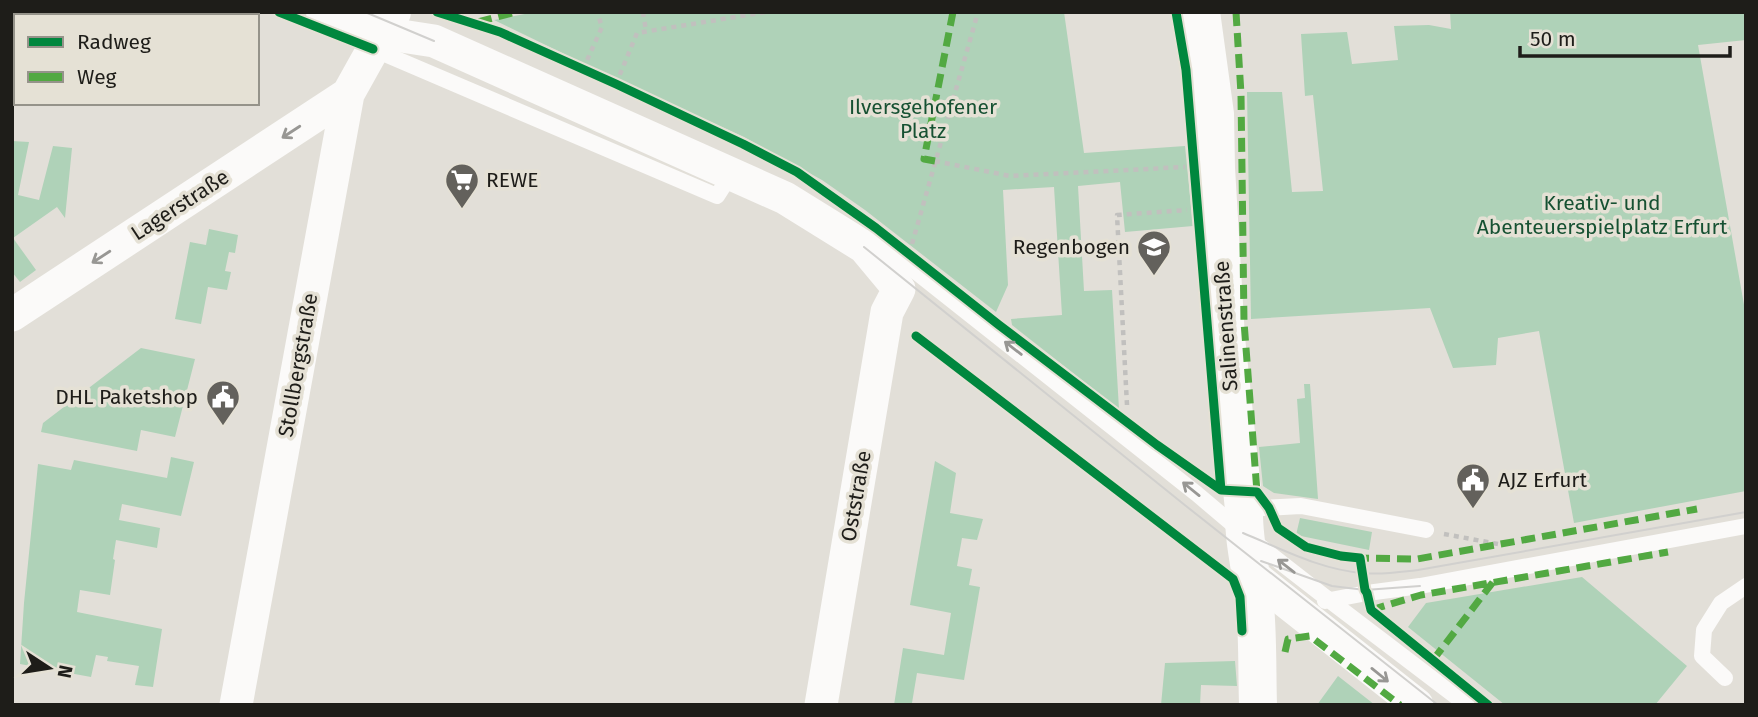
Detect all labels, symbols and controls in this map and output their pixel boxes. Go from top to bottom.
legend [14,14,259,105]
scale bar [1520,14,1730,58]
text: 50 m [1530,26,1576,52]
text: Radweg [77,29,151,55]
text: Weg [77,64,117,90]
park label: Ilversgehofener Platz [849,94,997,144]
one-way arrow [281,125,301,139]
supermarket icon: REWE [443,161,481,210]
street label: Lagerstraße [126,164,234,246]
place label: REWE [486,167,539,193]
park label: Kreativ- und Abenteuerspielplatz Erfurt [1477,190,1728,240]
school or university icon: Regenbogen [1135,228,1173,277]
place label: Regenbogen [1013,234,1130,260]
one-way arrow [91,250,111,264]
street label: Salinenstraße [1208,260,1244,392]
street label: Stollbergstraße [273,291,323,439]
one-way arrow [1004,340,1022,356]
public building icon: DHL Paketshop [204,378,242,427]
place label: DHL Paketshop [55,384,198,410]
street label: Oststraße [835,448,877,544]
public building icon: AJZ Erfurt [1454,461,1492,510]
place label: AJZ Erfurt [1498,467,1587,493]
one-way arrow [1182,482,1201,497]
one-way arrow [1278,559,1296,574]
north arrow [14,633,84,703]
text: N [53,663,78,680]
one-way arrow [1371,667,1389,683]

